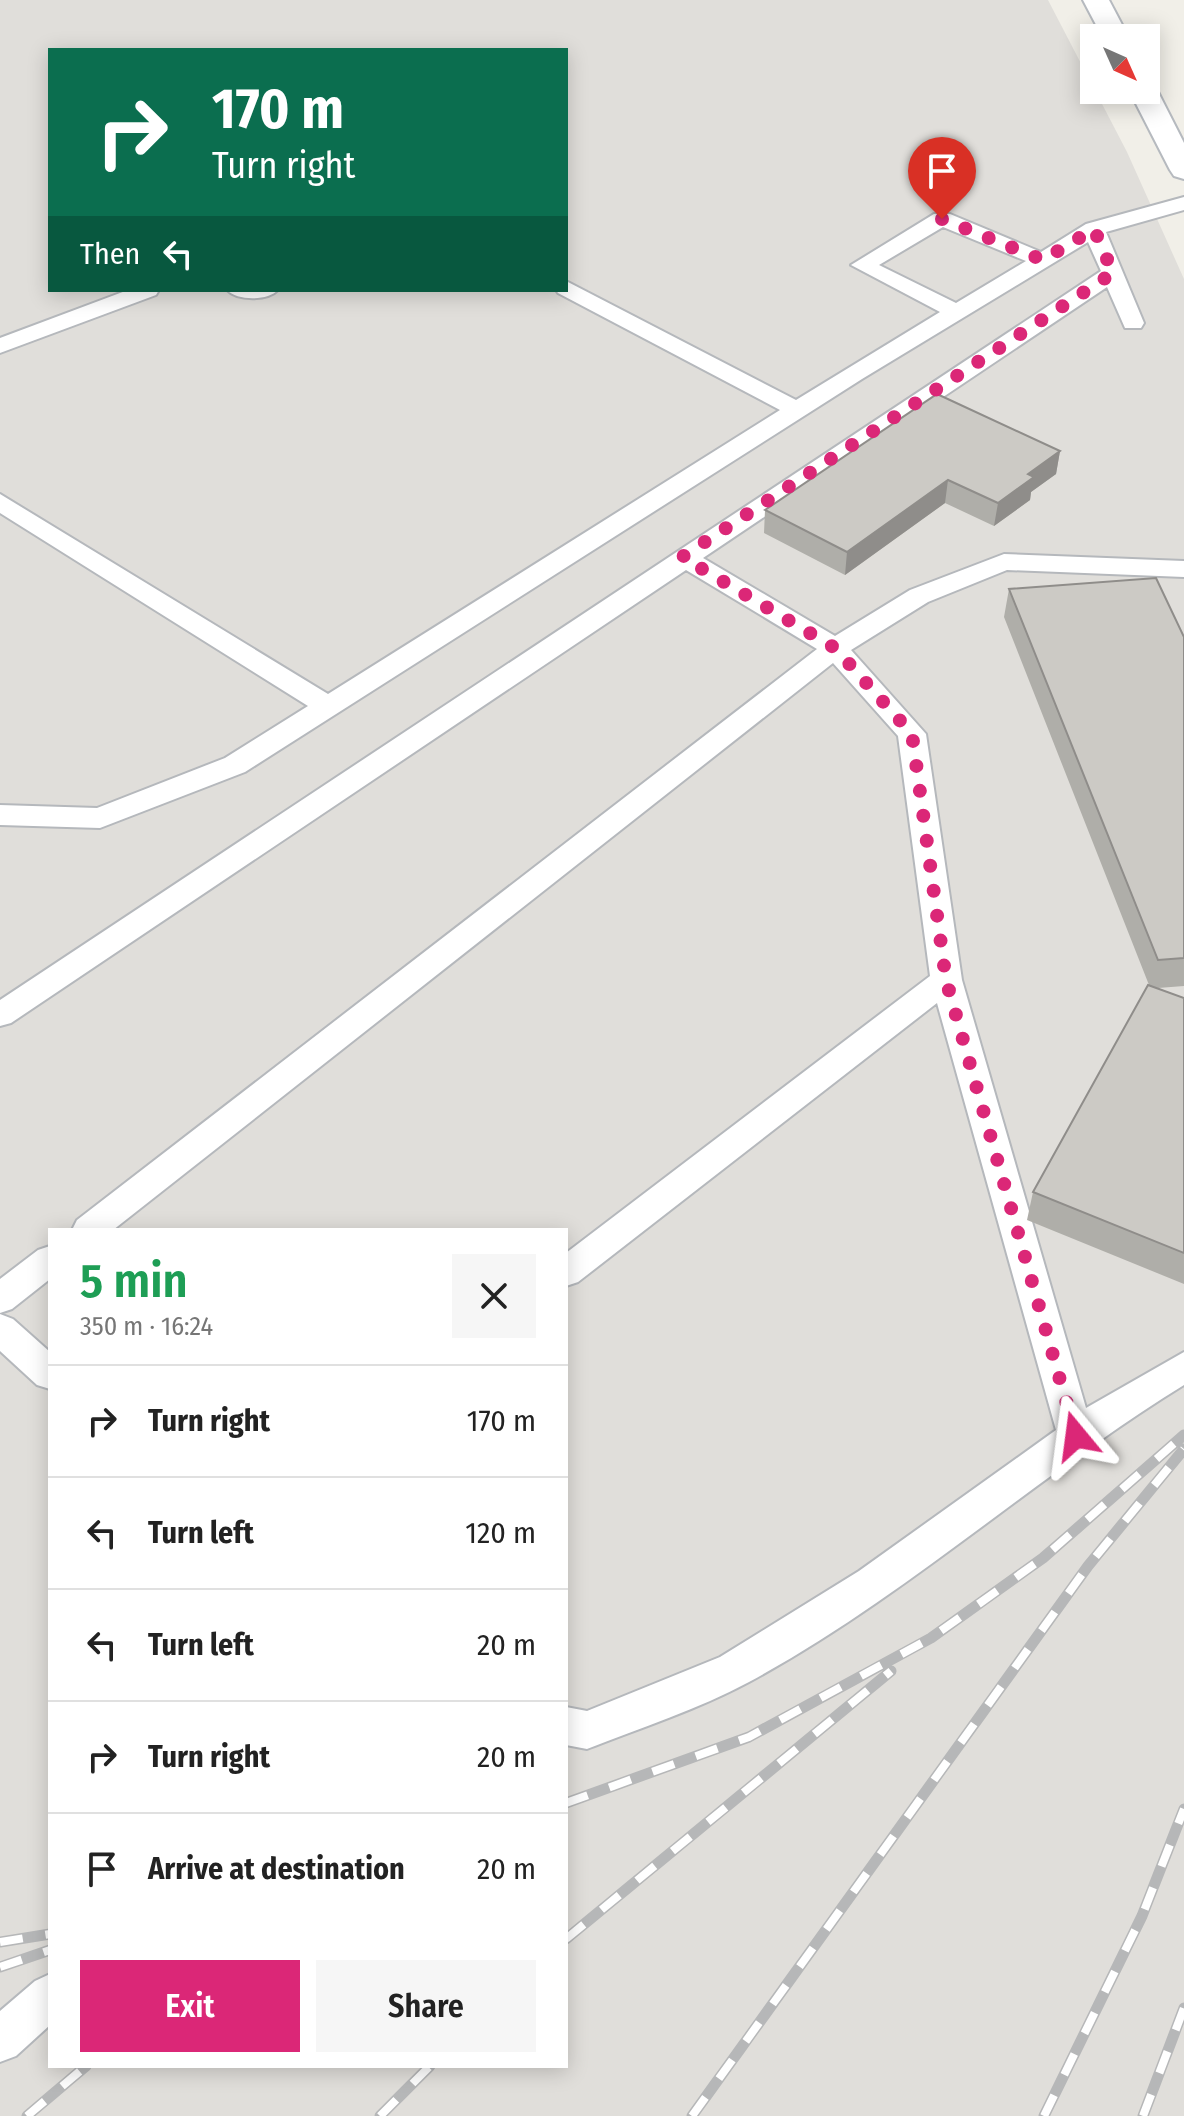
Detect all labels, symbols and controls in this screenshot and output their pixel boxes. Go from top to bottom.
north arrow [1080,24,1160,104]
map controls [1080,24,1160,104]
text: 170 m [212,76,344,143]
icon: right [80,80,184,184]
pin [908,137,976,219]
text: Turn right [212,144,355,188]
icon: arrive [920,149,964,193]
icon: left [156,232,200,276]
text: Then [80,236,140,272]
text: 5 min [80,1252,188,1310]
button: close [452,1254,536,1338]
text: 350 m · 16:24 [80,1311,213,1342]
position arrow [1034,1394,1118,1478]
icon: right [80,1399,124,1443]
text: Turn right [148,1403,270,1439]
text: 170 m [467,1403,536,1439]
icon: left [80,1511,124,1555]
text: Turn left [148,1515,254,1551]
text: 120 m [465,1515,536,1551]
icon: left [80,1623,124,1667]
text: Turn left [148,1627,254,1663]
text: 20 m [477,1627,536,1663]
icon: right [80,1735,124,1779]
text: Turn right [148,1739,270,1775]
text: 20 m [477,1739,536,1775]
icon: arrive [80,1847,124,1891]
text: Arrive at destination [148,1851,405,1887]
text: 20 m [477,1851,536,1887]
button: Exit [80,1960,300,2052]
button: Share [316,1960,536,2052]

